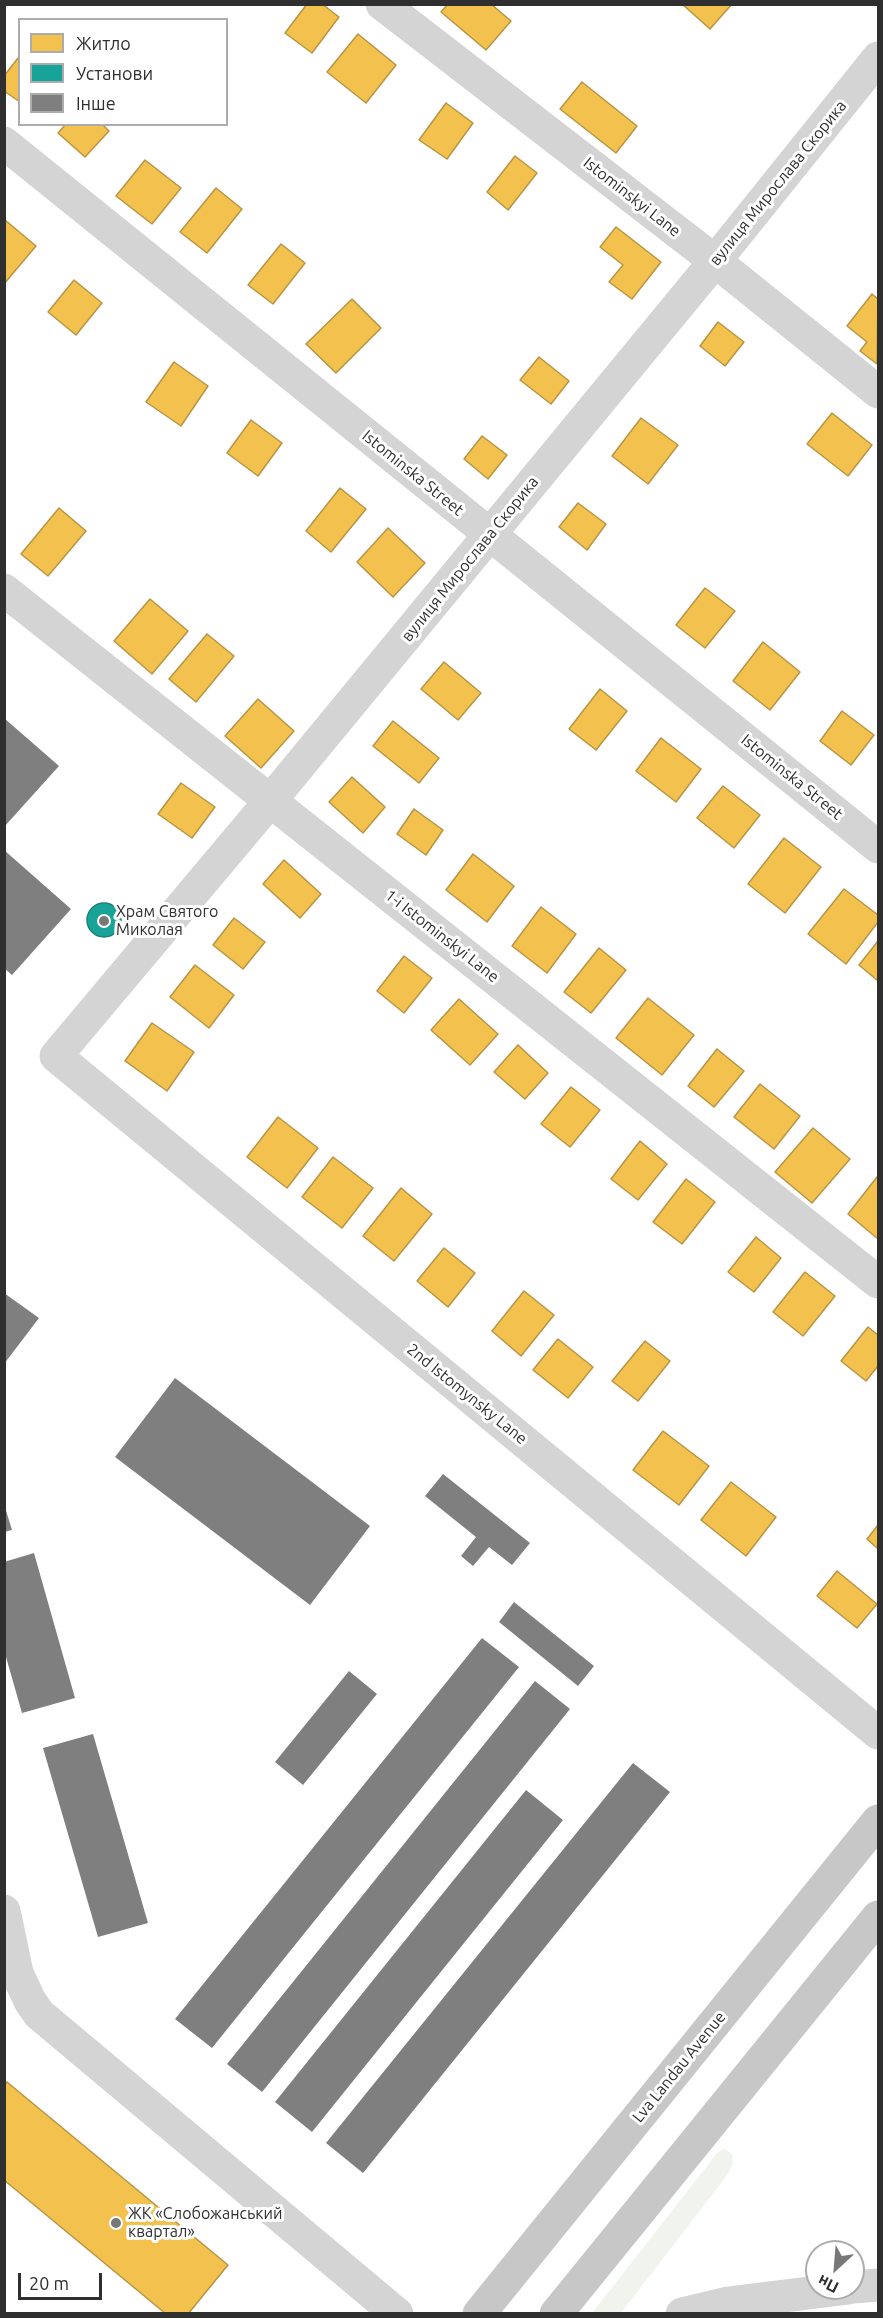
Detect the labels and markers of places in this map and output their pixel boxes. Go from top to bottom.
place label: Храм Святого Миколая [116,902,218,940]
marker: Храм Святого Миколая [97,914,111,928]
place label: ЖК «Слобожанський квартал» [128,2204,282,2242]
marker: ЖК «Слобожанський квартал» [109,2216,123,2230]

